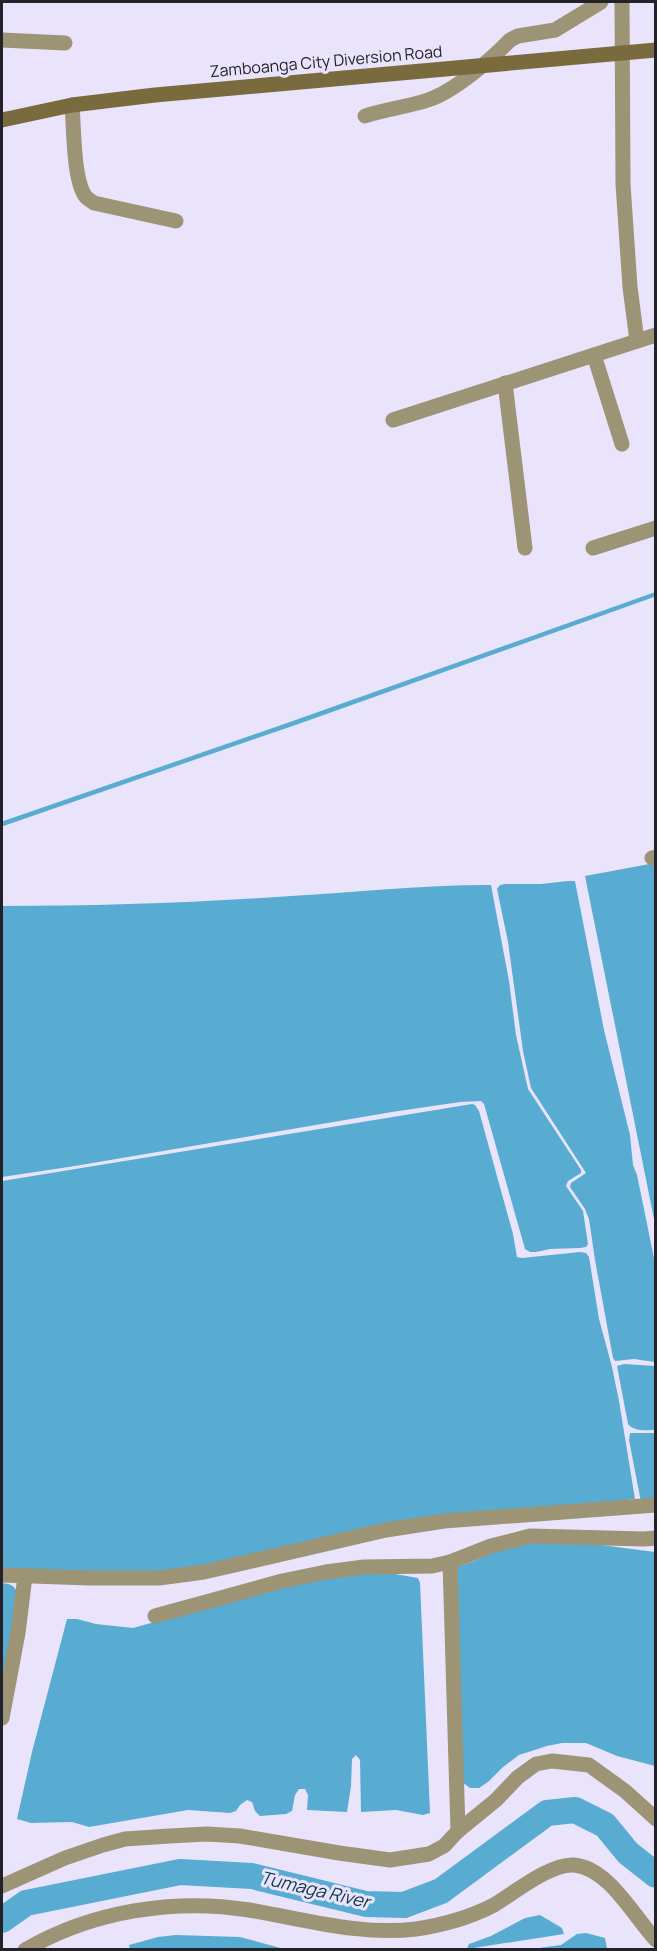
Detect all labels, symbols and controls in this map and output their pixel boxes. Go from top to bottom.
street label: Zamboanga City Diversion Road [209,40,443,82]
water label: Tumaga River [258,1865,375,1914]

